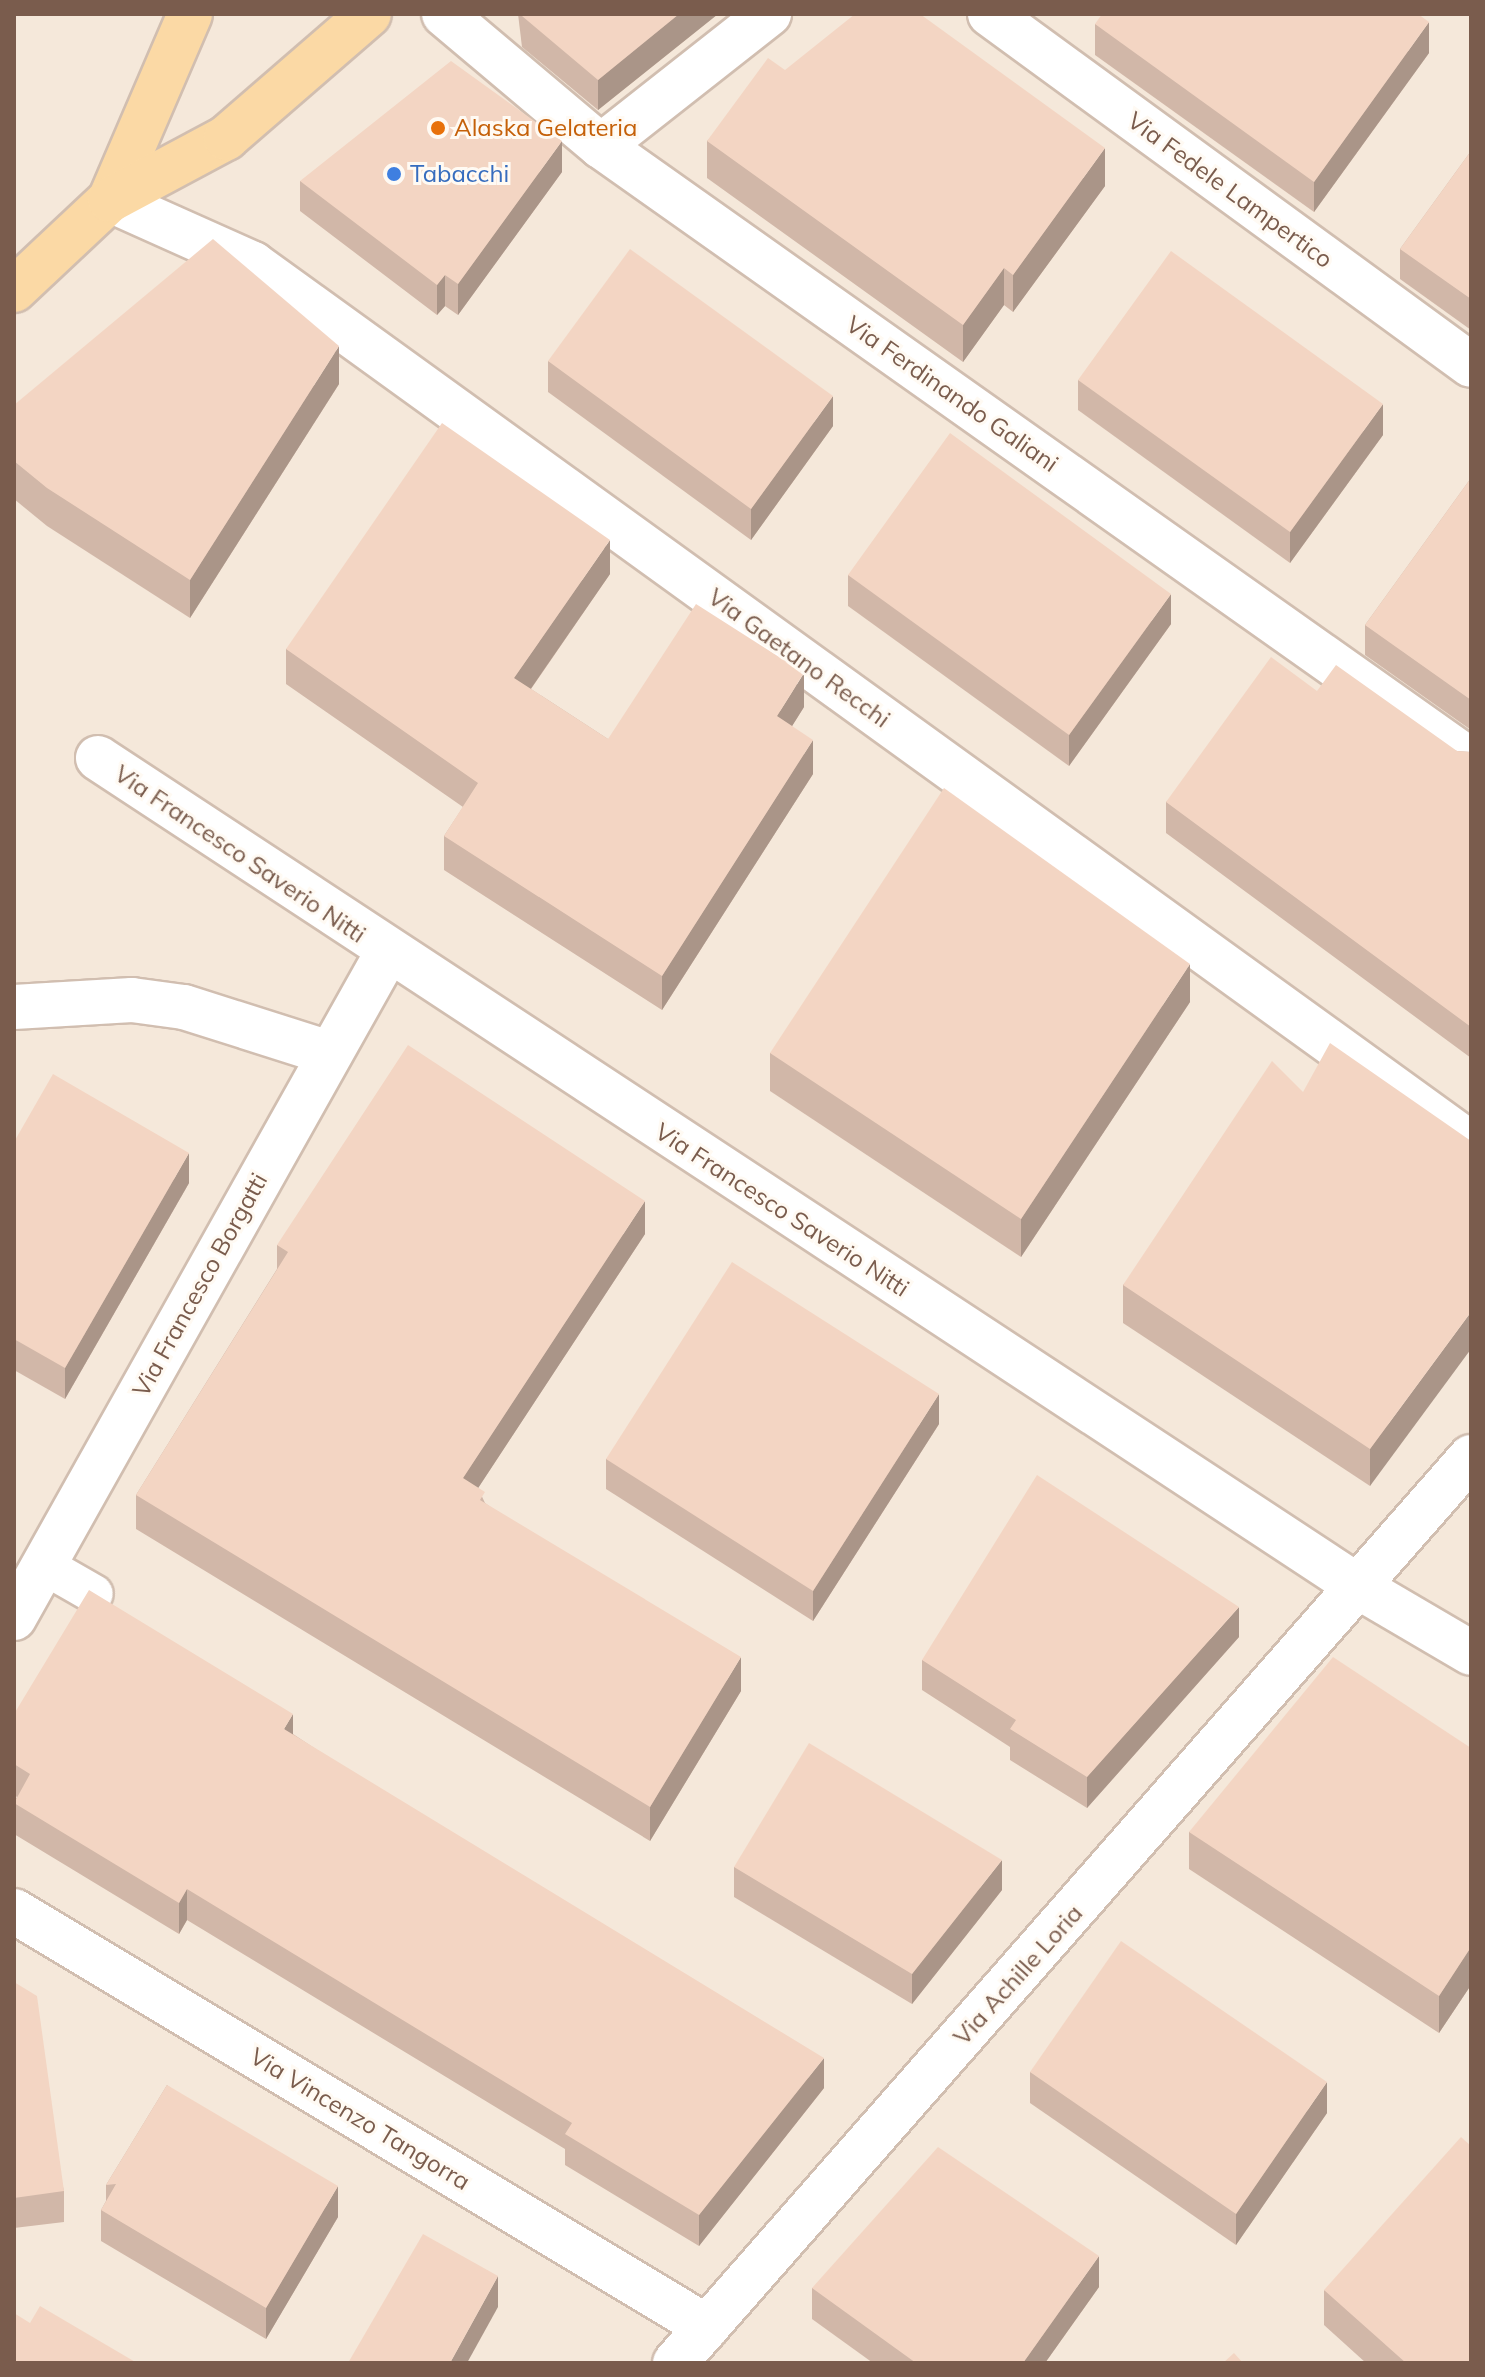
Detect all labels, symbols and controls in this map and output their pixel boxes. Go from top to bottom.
street label: Via Fedele Lampertico [1122,106,1338,274]
place label: Alaska Gelateria [454,114,637,142]
marker: Alaska Gelateria [429,119,447,137]
place label: Tabacchi [410,160,509,188]
marker: Tabacchi [385,165,403,183]
street label: Via Ferdinando Galiani [840,310,1064,478]
street label: Via Gaetano Recchi [703,582,895,734]
street label: Via Francesco Saverio Nitti [109,759,371,949]
street label: Via Francesco Saverio Nitti [650,1117,914,1303]
street label: Via Francesco Borgatti [126,1168,274,1402]
street label: Via Achille Loria [948,1899,1088,2051]
street label: Via Vincenzo Tangorra [245,2042,475,2196]

